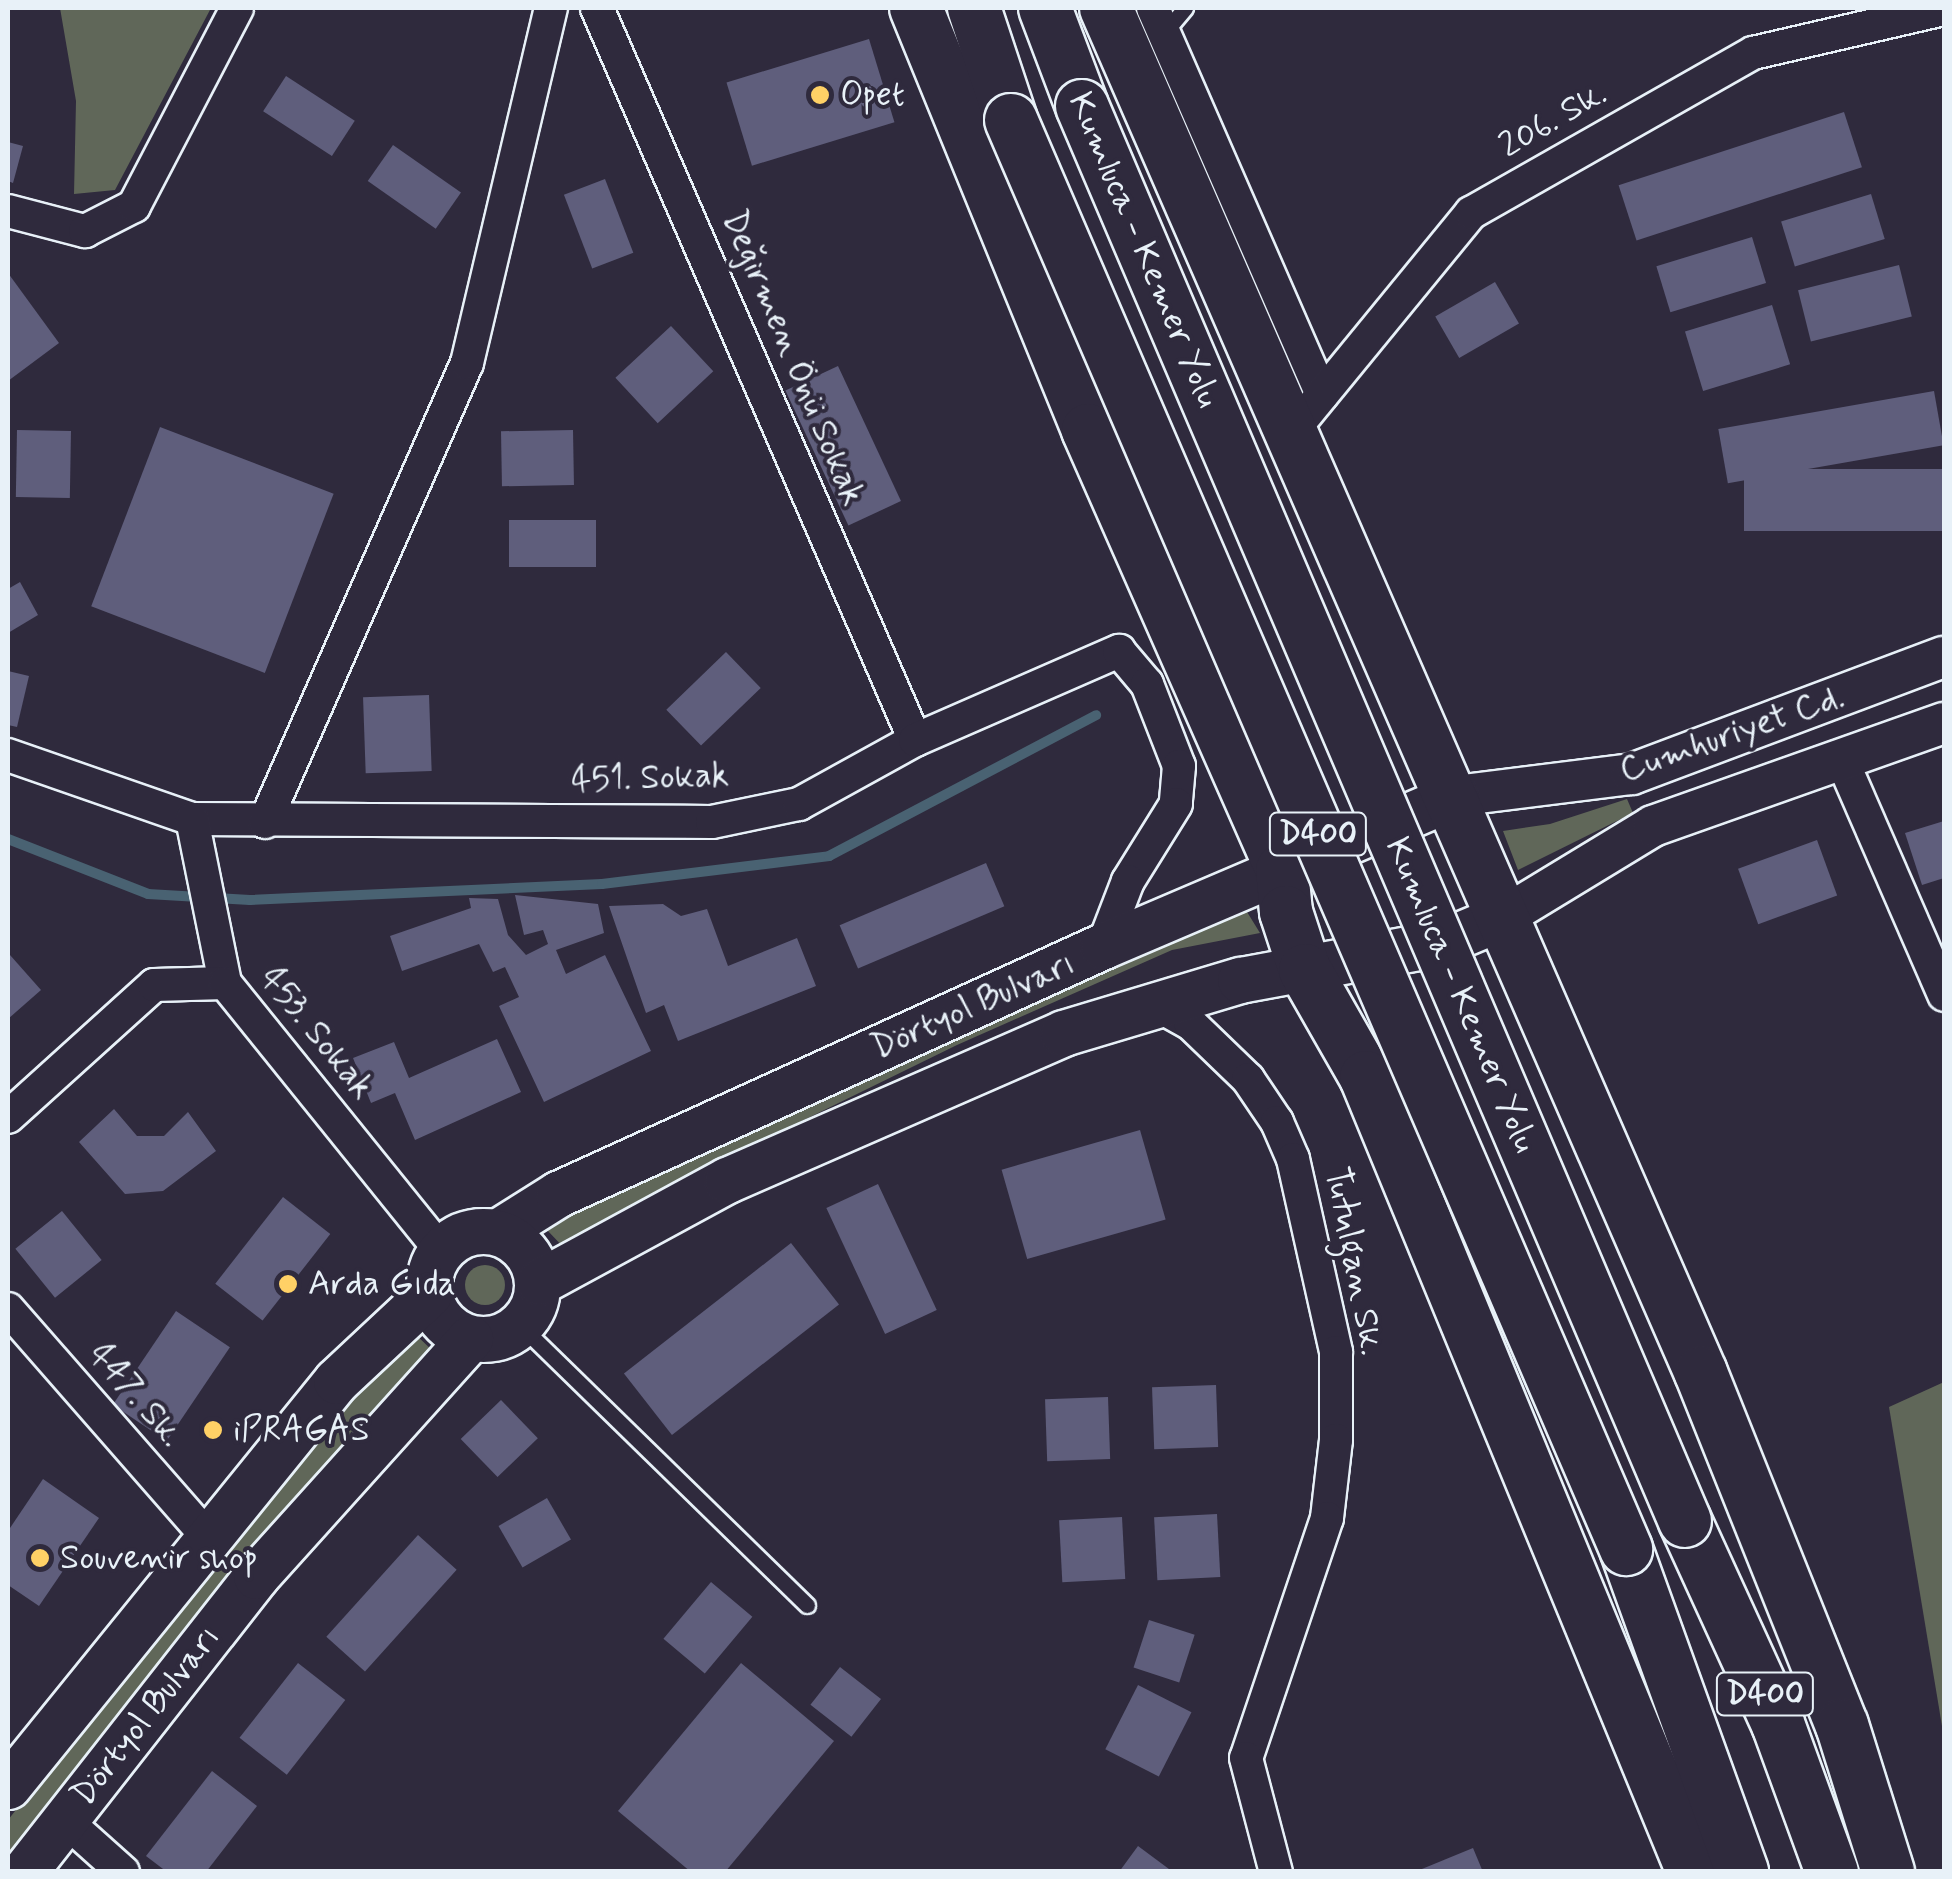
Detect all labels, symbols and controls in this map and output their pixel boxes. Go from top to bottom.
street label: 206. Sk. [1492,73,1614,167]
place label: Opet [840,74,905,116]
marker: Opet [809,84,831,106]
street label: Kumluca - Kemer Yolu [1059,87,1229,413]
street label: Değirmen Önü Sokak [712,204,874,512]
street label: Cumhuriyet Cd. [1614,676,1850,792]
street label: 451. Sokak [570,754,730,802]
road number: D400 [1268,807,1368,861]
street label: Kumluca - Kemer Yolu [1376,832,1546,1158]
street label: Dörtyol Bulvarı [865,942,1081,1070]
street label: 453. Sokak [251,958,383,1108]
street label: Tutulgan Sk. [1315,1163,1393,1359]
place label: Arda Gıda [308,1263,455,1305]
marker: Arda Gıda [277,1273,299,1295]
street label: 447. Sk. [79,1334,193,1456]
place label: iPRAGAS [233,1409,370,1451]
marker: iPRAGAS [202,1419,224,1441]
place label: Souvenir shop [60,1537,258,1579]
marker: Souvenir shop [29,1547,51,1569]
street label: Dörtyol Bulvarı [62,1617,230,1815]
road number: D400 [1715,1667,1815,1721]

